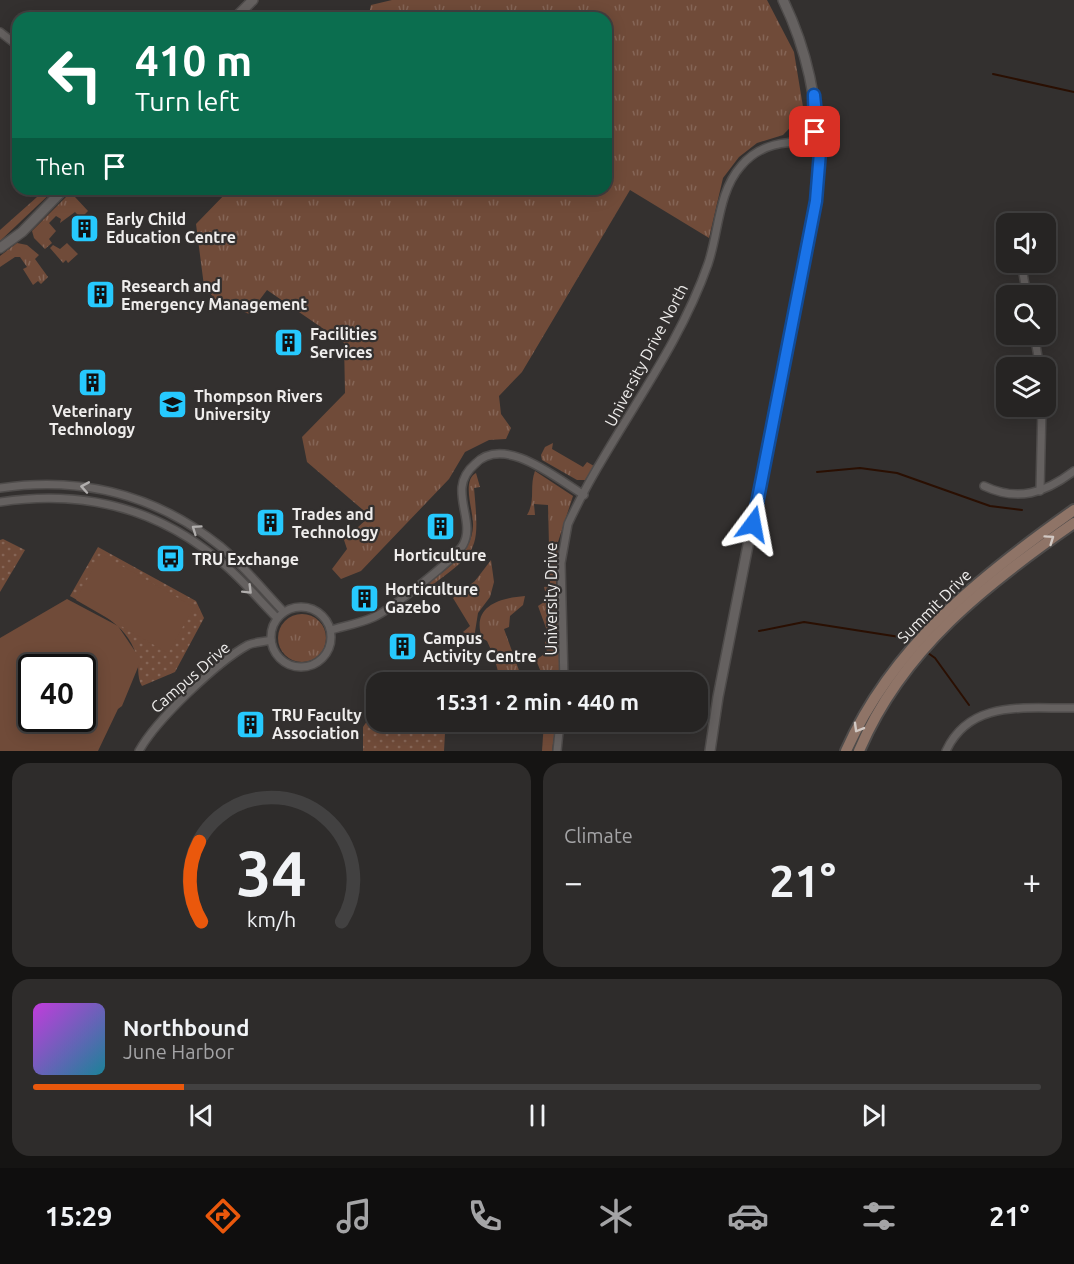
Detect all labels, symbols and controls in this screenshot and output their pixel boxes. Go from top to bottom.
icon: left [36,36,114,114]
text: 410 m [135,37,252,84]
text: Turn left [135,86,239,116]
pin [789,106,840,157]
icon: arrive [798,115,831,148]
icon: arrive [98,150,131,183]
text: Then [36,154,86,179]
place label: Early Child Education Centre [106,210,236,246]
building icon: Early Child Education Centre [69,212,101,244]
map controls [996,213,1056,417]
button: sound [996,213,1056,273]
place label: Research and Emergency Management [121,277,307,313]
building icon: Research and Emergency Management [84,279,116,311]
street label: University Drive North [601,281,691,429]
button: search [996,285,1056,345]
place label: Facilities Services [310,325,377,361]
building icon: Facilities Services [273,327,305,359]
button: layers [996,357,1056,417]
building icon: Veterinary Technology [76,367,108,399]
place label: Thompson Rivers University [194,387,323,423]
school or university icon: Thompson Rivers University [157,389,189,421]
place label: Veterinary Technology [49,402,136,438]
one-way arrow [80,481,90,493]
position arrow [721,492,785,556]
place label: Trades and Technology [292,505,379,541]
building icon: Trades and Technology [255,507,287,539]
building icon: Horticulture [424,511,456,543]
one-way arrow [191,525,202,536]
one-way arrow [1044,535,1055,546]
bus stop icon: TRU Exchange [155,543,187,575]
street label: University Drive [542,543,560,655]
place label: Horticulture [393,546,487,564]
place label: TRU Exchange [192,550,299,568]
street label: Summit Drive [893,565,975,647]
place label: Horticulture Gazebo [385,580,478,616]
one-way arrow [241,582,252,593]
building icon: Horticulture Gazebo [348,582,380,614]
place label: Campus Activity Centre [423,629,537,665]
building icon: Campus Activity Centre [386,631,418,663]
street label: Campus Drive [147,638,233,716]
speed limit sign: 40 [18,654,96,732]
text: 15:31 · 2 min · 440 m [435,689,639,714]
place label: TRU Faculty Association [272,706,362,742]
building icon: TRU Faculty Association [235,708,267,740]
one-way arrow [854,722,866,732]
text: Climate [564,824,633,847]
text: 34 [236,838,307,908]
text: 21° [769,855,836,906]
text: − [564,863,583,900]
text: + [1022,863,1041,900]
text: km/h [247,907,296,931]
text: Northbound [123,1015,249,1040]
text: June Harbor [123,1040,234,1063]
icon: previous [185,1099,218,1132]
icon: pause [521,1099,554,1132]
icon: next [857,1099,890,1132]
icon: directions [202,1195,244,1237]
icon: music [333,1195,375,1237]
icon: phone [464,1195,506,1237]
icon: climate [595,1195,637,1237]
icon: car [727,1195,769,1237]
icon: filters [858,1195,900,1237]
text: 15:29 [45,1201,112,1231]
text: 21° [989,1201,1029,1231]

